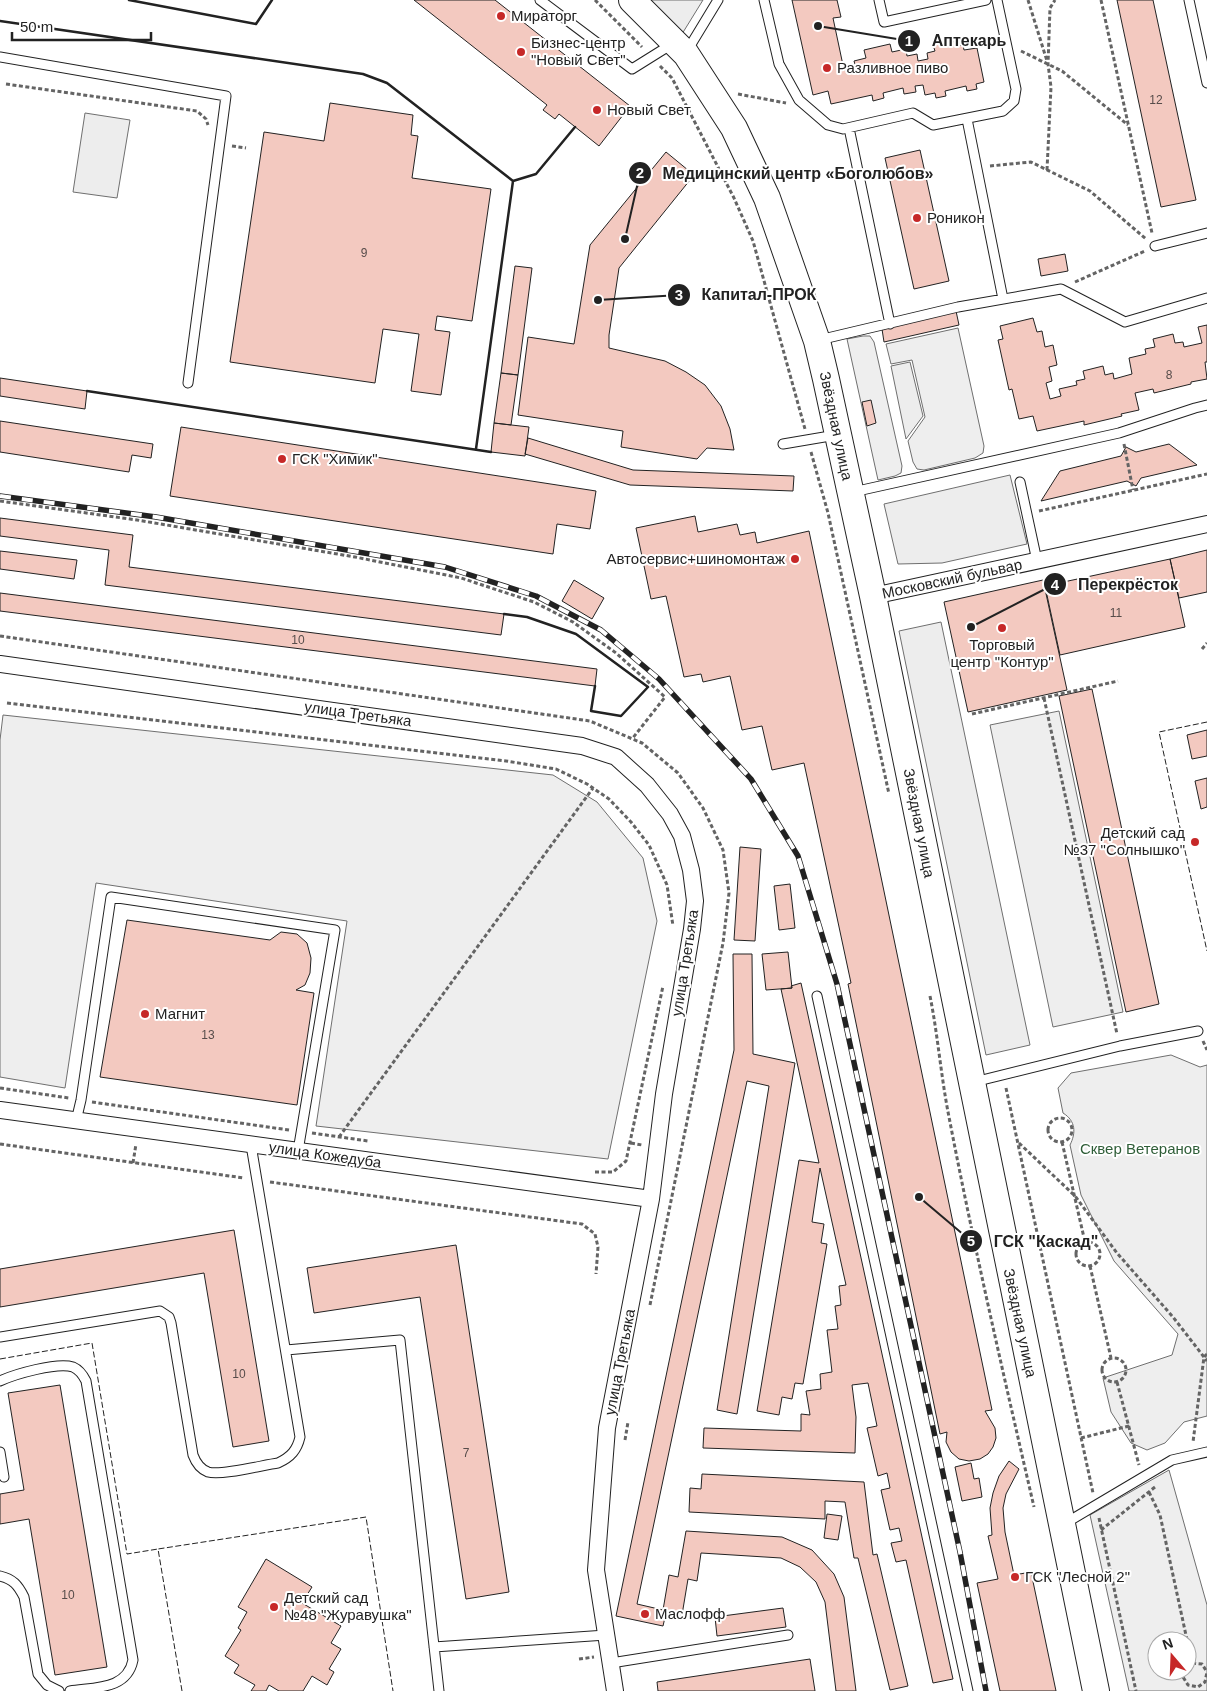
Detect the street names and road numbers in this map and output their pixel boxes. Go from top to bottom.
street label: Звёздная улица [817,370,856,483]
street label: Московский бульвар [880,555,1024,602]
street label: улица Третьяка [303,698,413,730]
street label: Звёздная улица [901,767,939,880]
street label: улица Третьяка [668,908,701,1018]
street label: улица Кожедуба [268,1138,383,1171]
street label: Звёздная улица [1001,1267,1040,1380]
street label: улица Третьяка [601,1307,638,1417]

